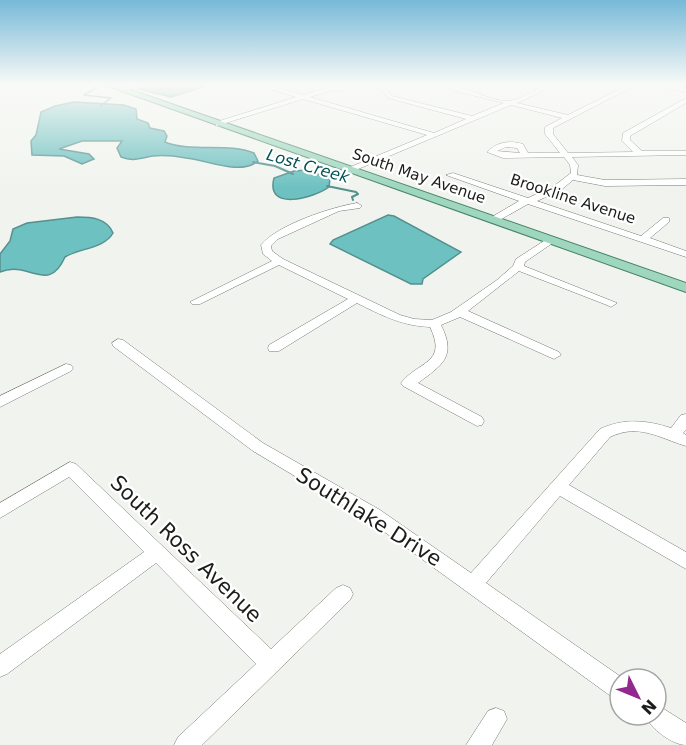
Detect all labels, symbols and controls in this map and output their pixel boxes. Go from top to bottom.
water label: Lost Creek [264,145,352,187]
street label: South May Avenue [350,145,488,207]
street label: Brookline Avenue [508,170,638,228]
street label: Southlake Drive [292,463,446,571]
street label: South Ross Avenue [105,471,267,627]
north arrow [608,667,668,727]
text: N [637,696,660,718]

